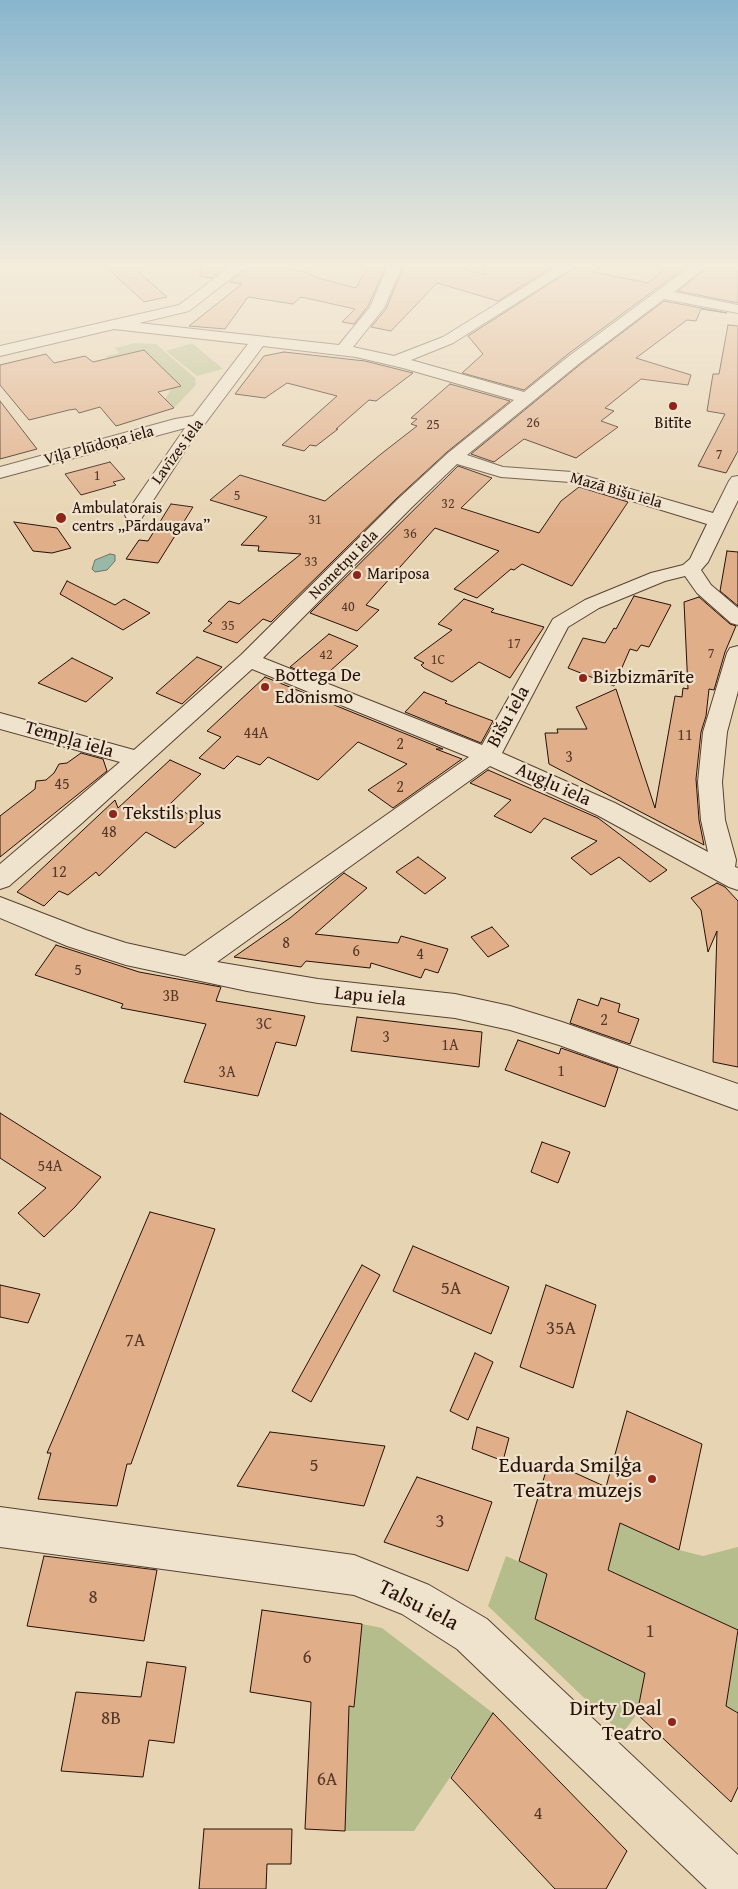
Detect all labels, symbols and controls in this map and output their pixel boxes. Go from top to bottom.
marker: Bitīte [667,400,679,412]
place label: Bitīte [655,414,691,434]
house number: 26 [526,415,540,431]
street label: Lavīzes iela [148,416,208,488]
house number: 25 [426,417,440,433]
street label: Viļa Plūdoņa iela [42,422,156,470]
house number: 7 [716,447,722,463]
house number: 1 [94,468,100,484]
street label: Mazā Bišu iela [568,469,664,513]
house number: 5 [234,488,240,504]
house number: 32 [441,496,455,512]
place label: Ambulatorais centrs „Pārdaugava” [72,499,210,537]
marker: Ambulatorais centrs „Pārdaugava” [54,511,68,525]
house number: 31 [308,512,322,528]
street label: Nometņu iela [305,526,383,604]
house number: 36 [403,526,417,542]
house number: 33 [304,554,318,570]
place label: Mariposa [367,565,429,585]
marker: Mariposa [351,569,363,581]
house number: 40 [341,599,355,615]
house number: 35 [221,618,235,634]
house number: 17 [507,636,521,652]
house number: 7 [708,646,714,662]
house number: 42 [319,647,333,663]
house number: 1C [431,652,445,668]
place label: Bottega De Edonismo [275,665,361,709]
place label: Bizbizmārīte [593,667,694,689]
marker: Bizbizmārīte [577,672,589,684]
marker: Bottega De Edonismo [259,681,271,693]
street label: Bišu iela [483,682,535,752]
street label: Tempļa iela [22,716,116,764]
house number: 44A [243,724,269,744]
house number: 11 [677,726,693,746]
house number: 2 [396,735,404,755]
house number: 3 [565,748,573,768]
street label: Augļu iela [512,758,594,812]
house number: 45 [54,775,70,795]
house number: 2 [396,778,404,798]
place label: Tekstils plus [123,803,222,825]
marker: Tekstils plus [107,808,119,820]
house number: 48 [101,823,117,843]
house number: 12 [51,863,67,883]
house number: 8 [282,934,290,954]
house number: 6 [352,942,360,962]
house number: 4 [416,945,424,965]
house number: 5 [74,961,82,981]
street label: Lapu iela [333,982,407,1012]
house number: 3B [163,987,179,1007]
house number: 2 [600,1011,608,1031]
house number: 3C [256,1015,272,1035]
house number: 3 [382,1028,390,1048]
house number: 1A [441,1036,459,1056]
house number: 1 [557,1062,565,1082]
house number: 3A [218,1063,236,1083]
house number: 54A [37,1157,63,1177]
house number: 5A [441,1278,461,1300]
house number: 35A [546,1318,576,1340]
house number: 7A [125,1330,145,1352]
place label: Eduarda Smiļģa Teātra muzejs [499,1453,642,1504]
house number: 5 [309,1455,319,1477]
marker: Eduarda Smiļģa Teātra muzejs [646,1473,658,1485]
house number: 3 [435,1511,445,1533]
street label: Talsu iela [373,1575,463,1637]
house number: 8 [88,1587,98,1609]
house number: 1 [645,1621,655,1643]
house number: 6 [302,1647,312,1669]
place label: Dirty Deal Teatro [570,1696,662,1748]
house number: 8B [101,1708,121,1730]
marker: Dirty Deal Teatro [666,1716,678,1728]
house number: 6A [317,1769,337,1791]
house number: 4 [533,1803,543,1825]

